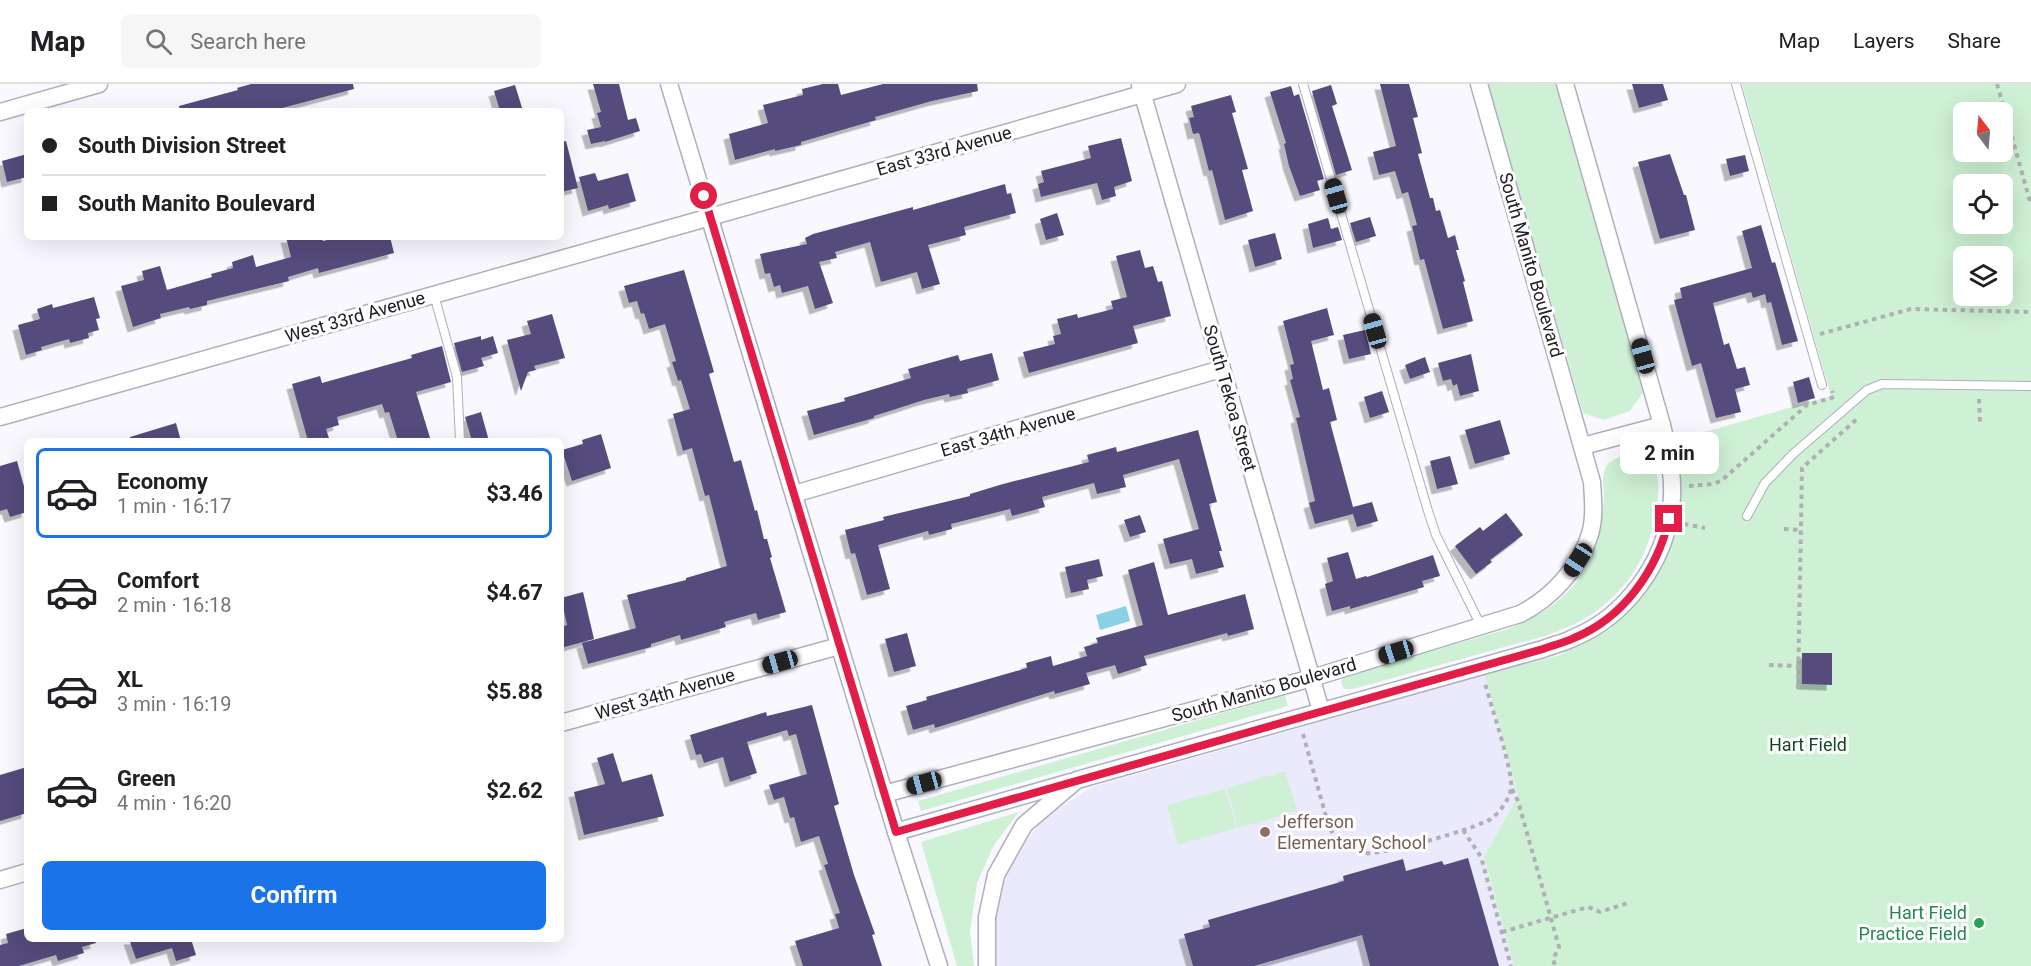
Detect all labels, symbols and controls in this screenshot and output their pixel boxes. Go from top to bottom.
search box [121,14,541,68]
text: Map [30,25,85,58]
icon: search [142,25,175,58]
text: Search here [190,29,306,54]
text: Map [1778,29,1820,53]
text: Layers [1853,29,1914,53]
text: Share [1947,29,2001,53]
north arrow [1953,102,2013,162]
map controls [1953,102,2013,306]
street label: East 33rd Avenue [874,121,1014,180]
text: South Division Street [78,133,286,158]
street label: South Manito Boulevard [1495,170,1568,360]
button: locate [1953,174,2013,234]
car [1322,176,1350,216]
route start [690,182,717,209]
text: South Manito Boulevard [78,191,315,216]
button: layers [1953,246,2013,306]
street label: West 33rd Avenue [283,287,427,347]
car [1361,311,1389,351]
street label: South Tekoa Street [1200,322,1261,474]
car [1629,336,1657,376]
street label: East 34th Avenue [938,402,1078,461]
callout: 2 min [1620,432,1718,474]
text: 2 min [1644,441,1695,465]
icon: car [45,466,99,520]
text: Economy [117,469,208,494]
text: $3.46 [486,481,543,506]
text: 1 min · 16:17 [117,494,232,518]
route end [1655,505,1682,532]
car [1561,540,1595,580]
icon: car [45,565,99,619]
text: Comfort [117,568,199,593]
text: $4.67 [486,580,543,605]
text: 2 min · 16:18 [117,593,232,617]
car [1376,638,1416,666]
car [760,648,800,676]
street label: South Manito Boulevard [1169,653,1359,726]
icon: car [45,664,99,718]
street label: West 34th Avenue [593,664,737,723]
text: XL [117,667,143,692]
text: $5.88 [486,679,543,704]
text: 3 min · 16:19 [117,692,232,716]
park label: Hart Field [1769,734,1847,755]
icon: car [45,763,99,817]
text: Green [117,766,176,791]
car [904,770,944,796]
text: $2.62 [486,778,543,803]
text: 4 min · 16:20 [117,791,232,815]
place label: Jefferson Elementary School [1277,811,1426,853]
marker: Jefferson Elementary School [1258,825,1272,839]
button: Confirm [42,861,546,930]
place label: Hart Field Practice Field [1859,902,1967,944]
marker: Hart Field Practice Field [1972,916,1986,930]

